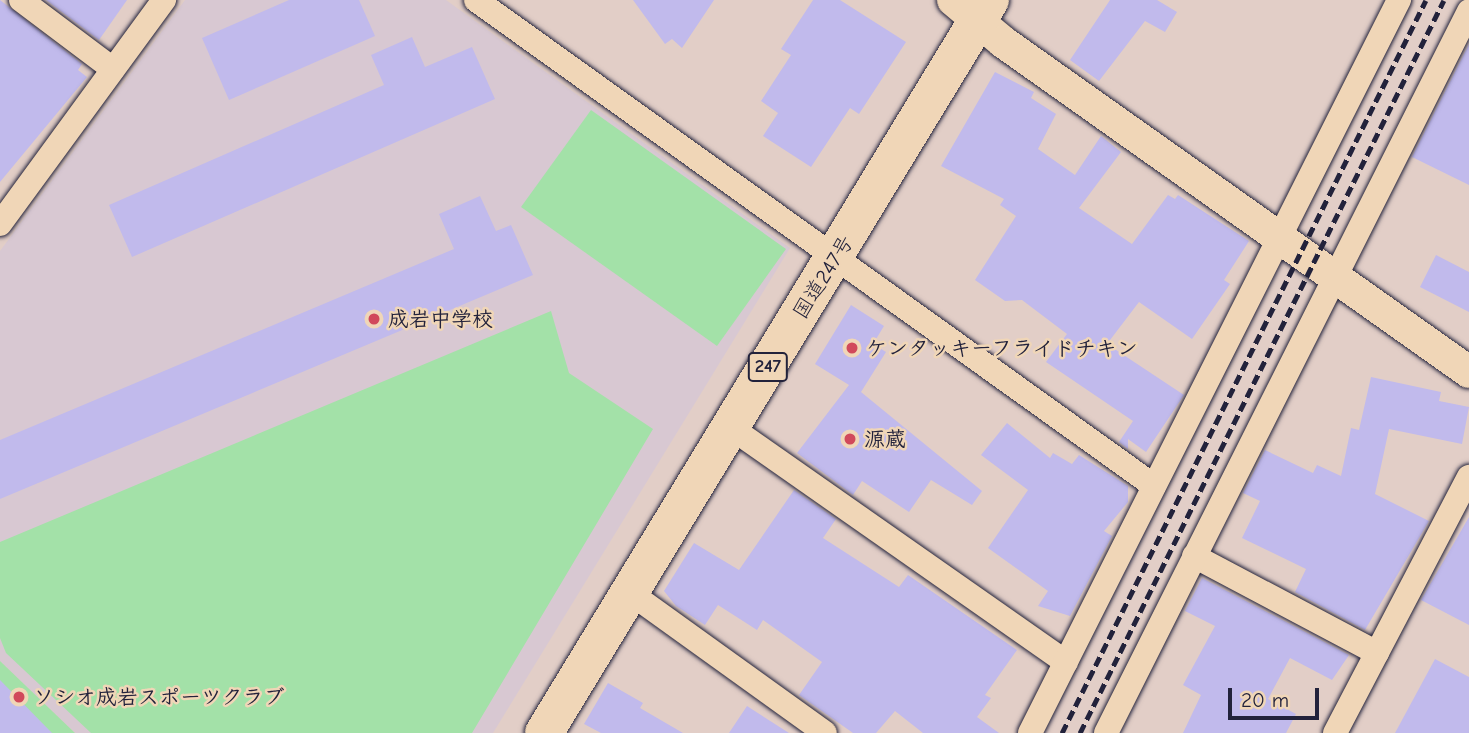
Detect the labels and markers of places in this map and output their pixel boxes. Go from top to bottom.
place label: 成岩中学校 [388,306,493,332]
marker: 成岩中学校 [366,311,382,327]
place label: ケンタッキーフライドチキン [866,335,1139,361]
marker: ケンタッキーフライドチキン [844,340,860,356]
place label: 源蔵 [864,426,906,452]
marker: 源蔵 [842,431,858,447]
place label: ソシオ成岩スポーツクラブ [33,684,285,710]
marker: ソシオ成岩スポーツクラブ [11,689,27,705]

